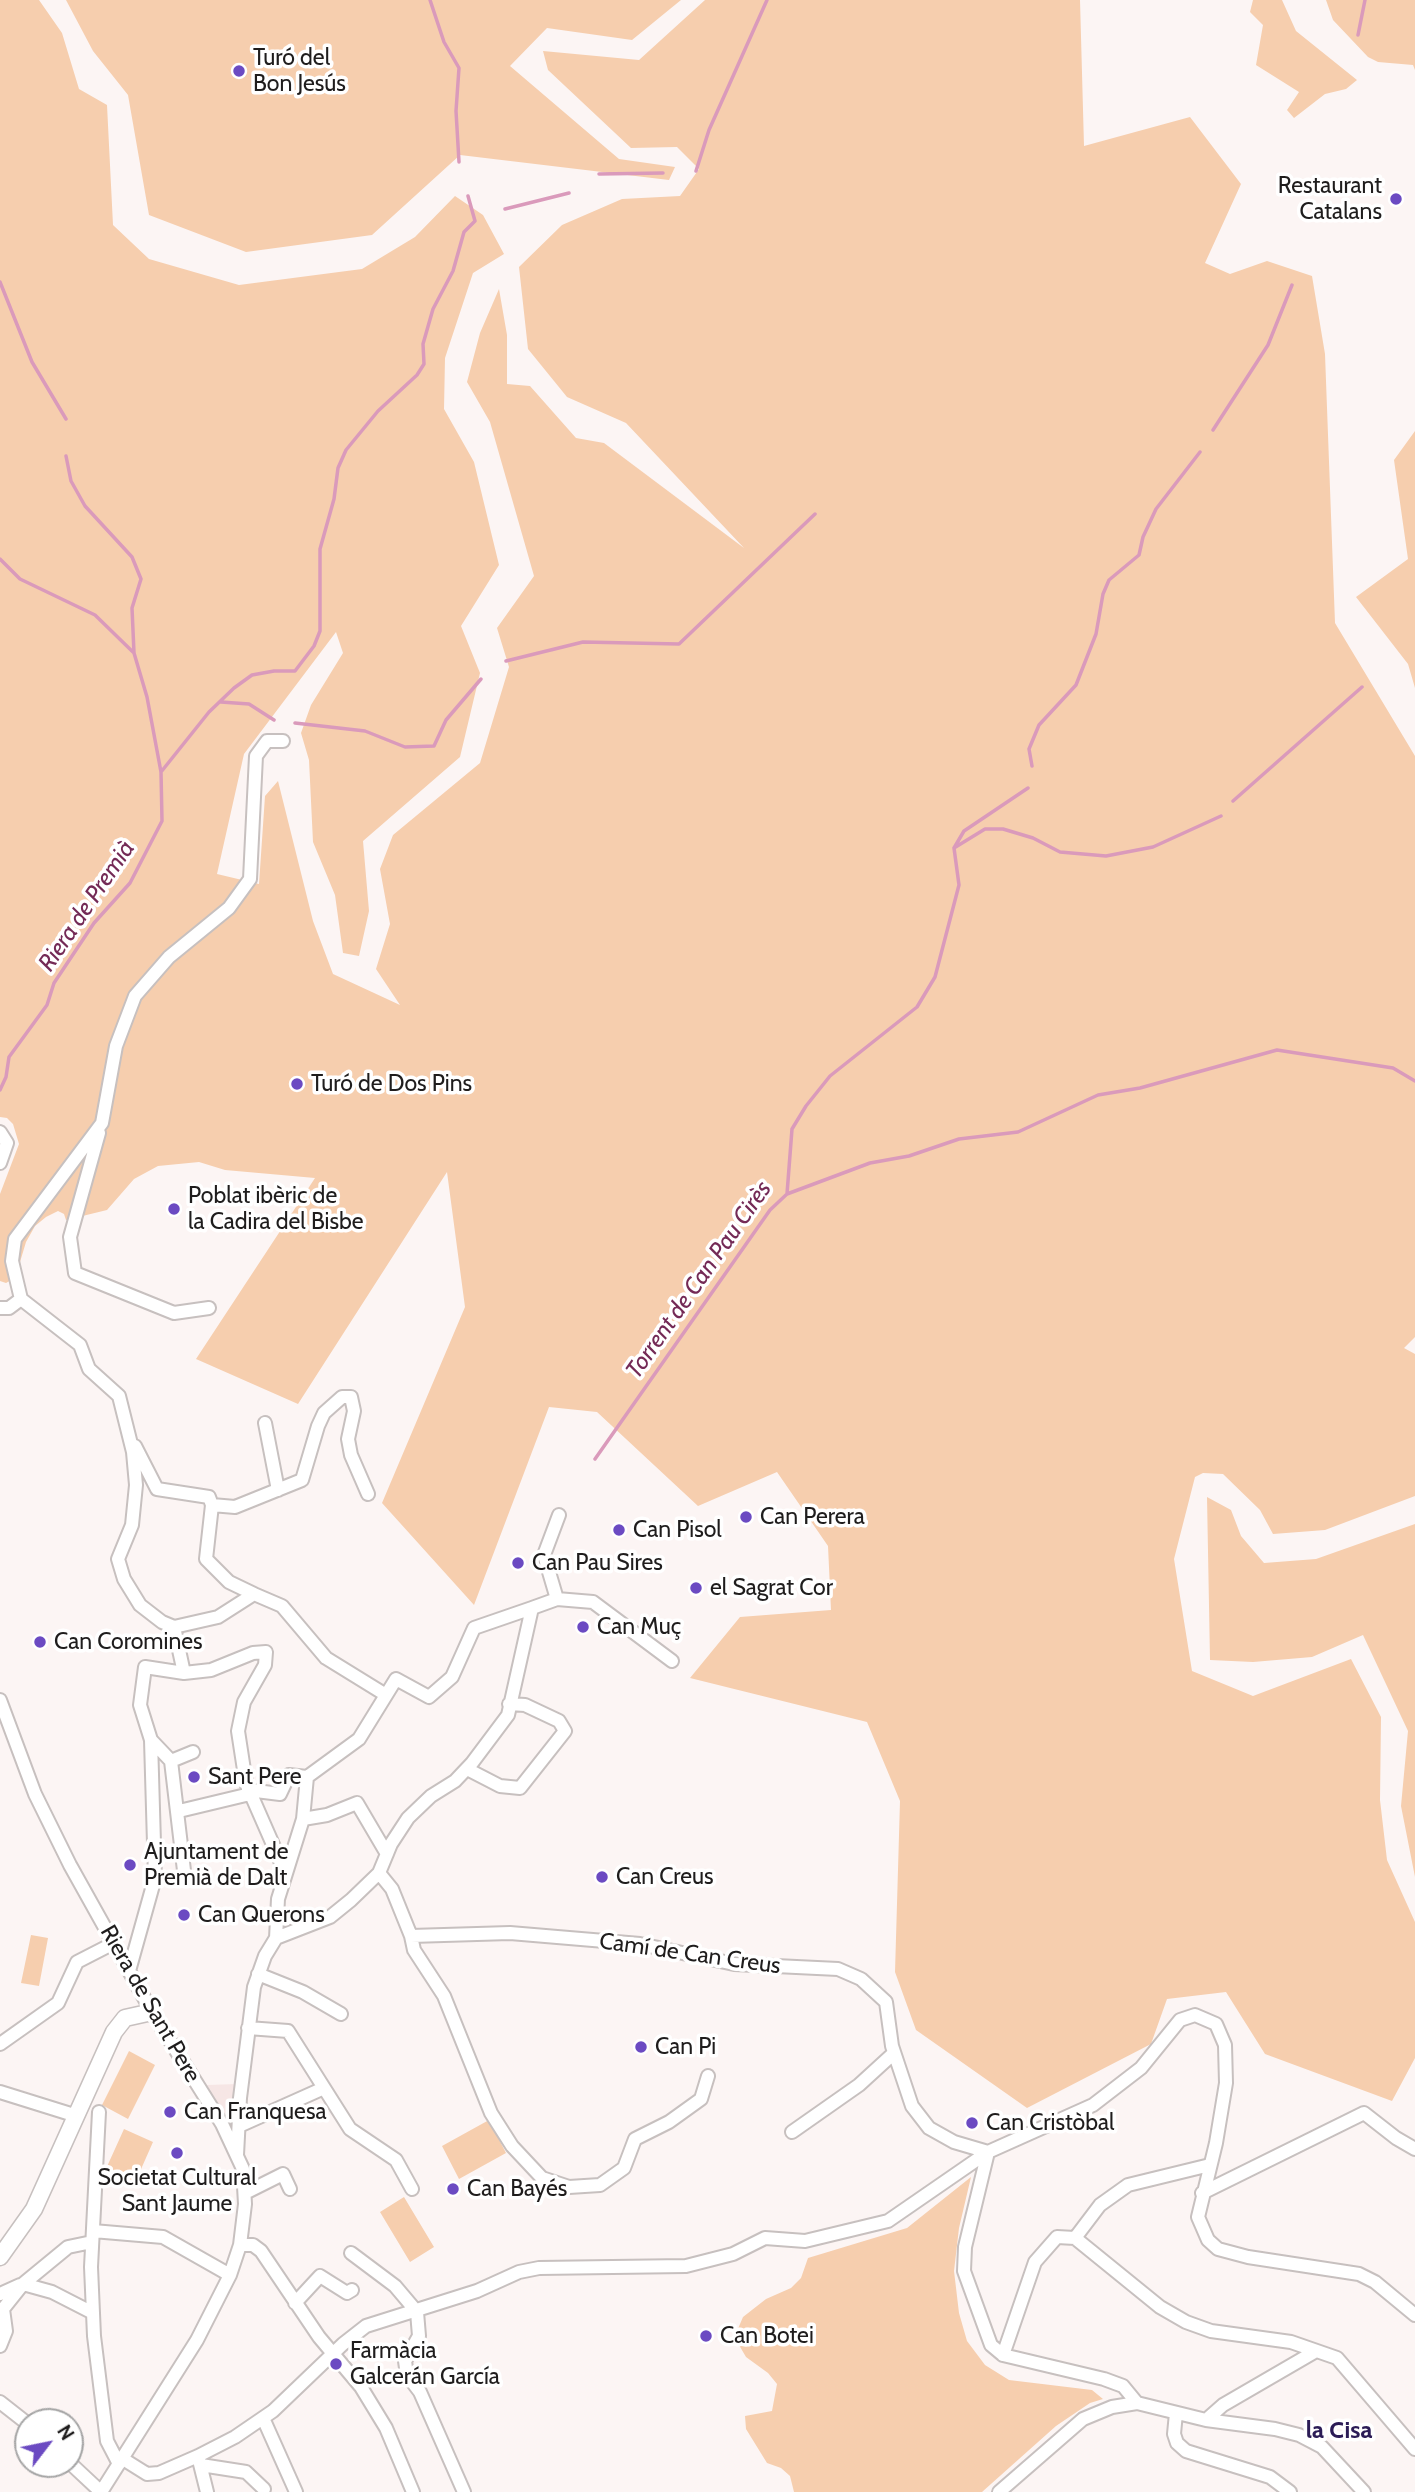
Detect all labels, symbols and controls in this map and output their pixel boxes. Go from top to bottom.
place label: Turó del Bon Jesús [253,44,346,98]
marker: Turó del Bon Jesús [231,63,247,79]
place label: Restaurant Catalans [1278,172,1382,226]
marker: Restaurant Catalans [1388,191,1404,207]
water label: Riera de Premià [33,835,141,977]
place label: Turó de Dos Pins [311,1070,472,1098]
marker: Turó de Dos Pins [289,1076,305,1092]
water label: Torrent de Can Pau Cirès [620,1176,778,1384]
place label: Poblat ibèric de la Cadira del Bisbe [188,1182,363,1236]
marker: Poblat ibèric de la Cadira del Bisbe [166,1201,182,1217]
place label: Can Perera [760,1503,865,1531]
marker: Can Perera [738,1509,754,1525]
place label: Can Pisol [633,1516,722,1544]
marker: Can Pisol [611,1522,627,1538]
place label: Can Pau Sires [532,1549,663,1577]
marker: Can Pau Sires [510,1555,526,1571]
place label: el Sagrat Cor [710,1574,833,1602]
marker: el Sagrat Cor [688,1580,704,1596]
place label: Can Muç [597,1613,681,1641]
marker: Can Muç [575,1619,591,1635]
place label: Can Coromines [54,1628,203,1656]
marker: Can Coromines [32,1634,48,1650]
place label: Sant Pere [208,1763,301,1791]
marker: Sant Pere [186,1769,202,1785]
place label: Ajuntament de Premià de Dalt [144,1838,289,1892]
marker: Ajuntament de Premià de Dalt [122,1857,138,1873]
place label: Can Creus [616,1863,714,1891]
marker: Can Creus [594,1869,610,1885]
place label: Can Querons [198,1901,325,1929]
marker: Can Querons [176,1907,192,1923]
street label: Riera de Sant Pere [94,1921,206,2087]
street label: Camí de Can Creus [598,1928,782,1980]
place label: Can Pi [655,2033,716,2061]
marker: Can Pi [633,2039,649,2055]
place label: Can Franquesa [184,2098,326,2126]
marker: Can Franquesa [162,2104,178,2120]
place label: Can Cristòbal [986,2109,1114,2137]
marker: Can Cristòbal [964,2115,980,2131]
marker: Societat Cultural Sant Jaume [169,2145,185,2161]
place label: Societat Cultural Sant Jaume [97,2164,257,2218]
place label: Can Bayés [467,2175,567,2203]
marker: Can Bayés [445,2181,461,2197]
place label: Can Botei [720,2322,814,2350]
marker: Can Botei [698,2328,714,2344]
place label: Farmàcia Galcerán García [350,2337,500,2391]
marker: Farmàcia Galcerán García [328,2356,344,2372]
north arrow [14,2408,84,2478]
district label: la Cisa [1306,2417,1372,2445]
text: N [52,2421,79,2444]

